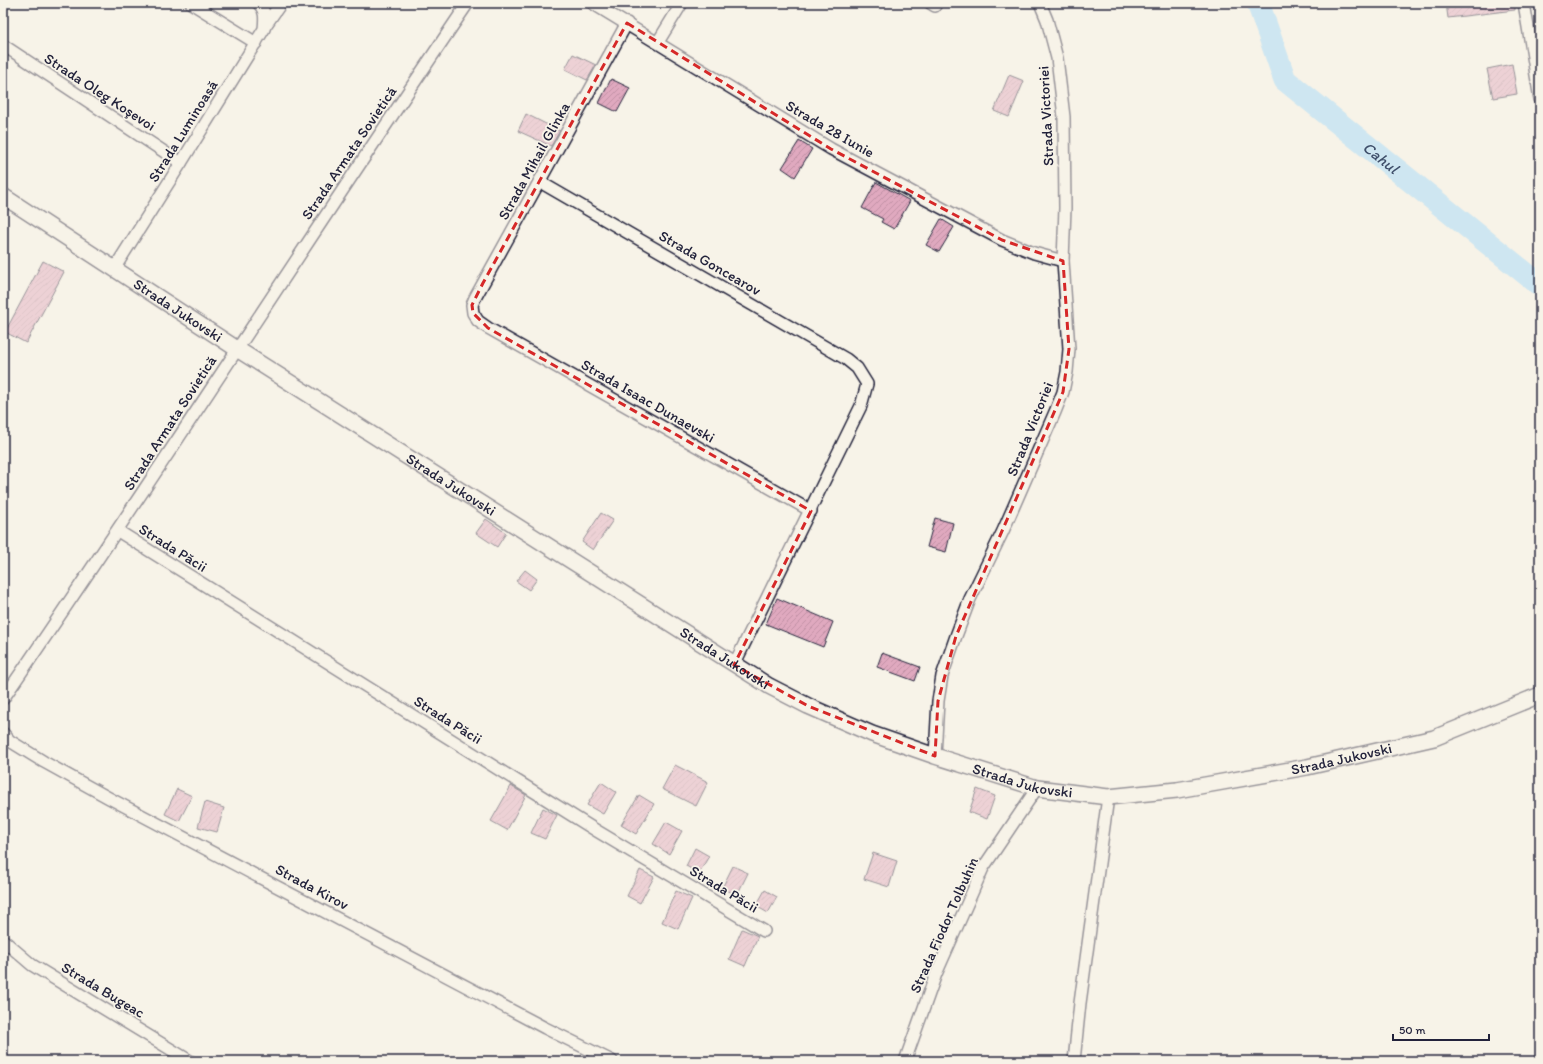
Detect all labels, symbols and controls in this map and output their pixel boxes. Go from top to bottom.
street label: Strada Oleg Koşevoi [41,49,159,135]
street label: Strada Victoriei [1034,65,1058,167]
street label: Strada Luminoasă [144,77,222,185]
street label: Strada Armata Sovietică [298,83,400,223]
street label: Strada 28 Iunie [782,96,878,162]
street label: Strada Mihail Glinka [494,99,574,223]
water label: Cahul [1359,138,1404,179]
street label: Strada Goncearov [656,227,764,300]
street label: Strada Jukovski [130,275,226,346]
street label: Strada Armata Sovietică [120,352,220,494]
street label: Strada Isaac Dunaevski [578,355,718,447]
street label: Strada Victoriei [1003,379,1057,479]
street label: Strada Jukovski [403,449,499,520]
street label: Strada Păcii [136,520,210,576]
street label: Strada Jukovski [677,623,773,693]
street label: Strada Păcii [411,692,485,748]
street label: Strada Jukovski [1290,739,1394,779]
street label: Strada Jukovski [970,759,1074,801]
street label: Strada Fiodor Tolbuhin [906,854,982,996]
street label: Strada Kirov [272,860,352,914]
street label: Strada Păcii [686,861,762,917]
street label: Strada Bugeac [58,958,148,1022]
scale bar [1393,1016,1489,1042]
text: 50 m [1399,1023,1425,1037]

